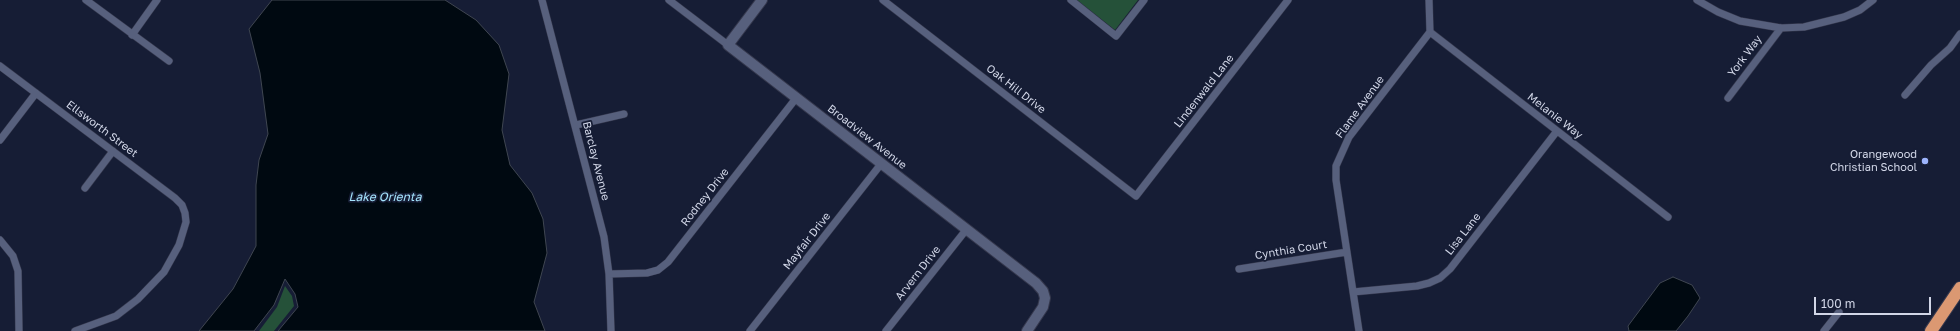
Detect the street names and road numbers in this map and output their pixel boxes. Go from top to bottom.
street label: York Way [1725,33,1765,79]
street label: Lindenwald Lane [1171,52,1237,130]
street label: Oak Hill Drive [984,62,1048,116]
street label: Flame Avenue [1333,73,1387,141]
street label: Melanie Way [1525,90,1585,142]
street label: Ellsworth Street [64,98,140,160]
street label: Broadview Avenue [825,102,909,172]
street label: Barclay Avenue [580,120,612,202]
street label: Rodney Drive [678,165,732,229]
street label: Mayfair Drive [781,210,833,272]
street label: Lisa Lane [1442,210,1484,258]
street label: Cynthia Court [1254,238,1328,262]
street label: Arvern Drive [893,243,943,303]

